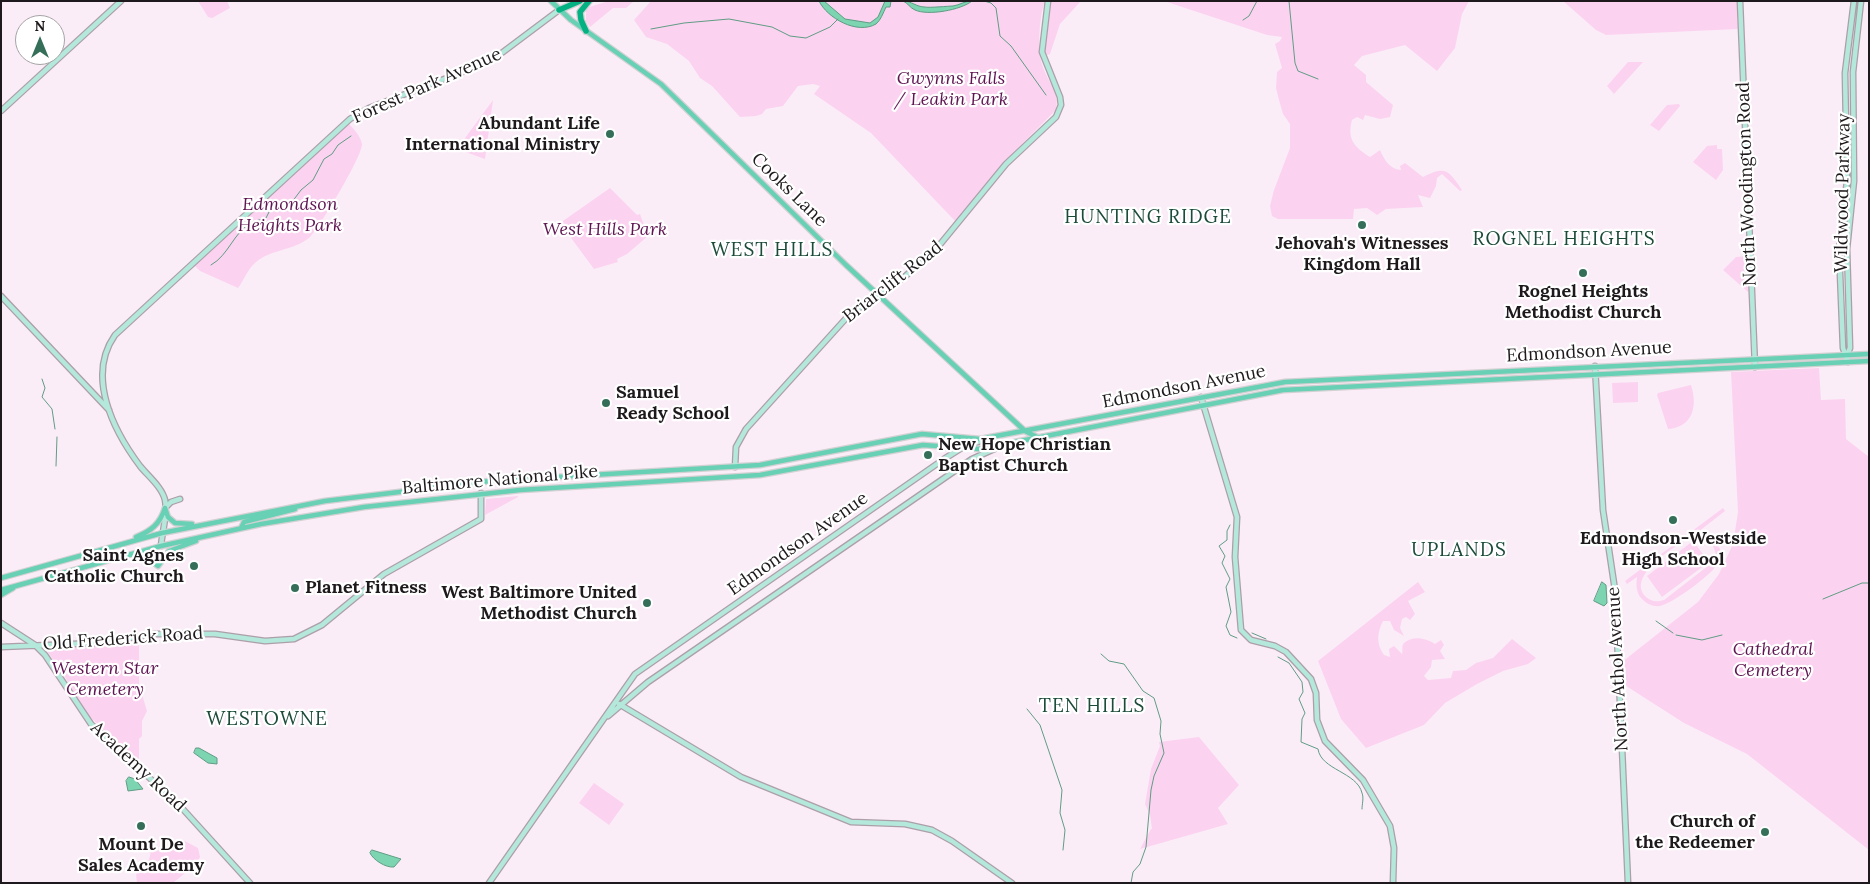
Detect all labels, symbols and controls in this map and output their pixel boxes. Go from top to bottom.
north arrow [15,15,65,65]
text: N [35,17,45,35]
street label: Forest Park Avenue [349,43,505,129]
park label: Gwynns Falls / Leakin Park [894,68,1008,110]
street label: North Woodington Road [1733,82,1761,286]
place label: Abundant Life International Ministry [405,113,600,156]
street label: Wildwood Parkway [1831,113,1855,273]
marker: Abundant Life International Ministry [604,128,616,140]
street label: Cooks Lane [747,148,831,232]
park label: Edmondson Heights Park [238,194,342,236]
district label: HUNTING RIDGE [1063,207,1233,229]
park label: West Hills Park [543,219,667,241]
marker: Jehovah's Witnesses Kingdom Hall [1356,219,1368,231]
district label: ROGNEL HEIGHTS [1471,229,1657,251]
place label: Jehovah's Witnesses Kingdom Hall [1275,233,1449,276]
street label: Briarclift Road [839,237,947,327]
district label: WEST HILLS [709,240,835,262]
marker: Rognel Heights Methodist Church [1577,267,1589,279]
place label: Rognel Heights Methodist Church [1505,281,1661,324]
street label: Edmondson Avenue [1506,337,1672,367]
street label: Edmondson Avenue [1101,361,1267,413]
place label: Samuel Ready School [616,382,730,424]
marker: Samuel Ready School [600,397,612,409]
place label: New Hope Christian Baptist Church [938,434,1111,476]
marker: New Hope Christian Baptist Church [922,449,934,461]
street label: Baltimore National Pike [401,461,599,499]
street label: Edmondson Avenue [724,488,872,600]
marker: Edmondson-Westside High School [1667,514,1679,526]
place label: Edmondson-Westside High School [1580,528,1766,570]
district label: UPLANDS [1410,540,1508,562]
place label: Saint Agnes Catholic Church [44,545,184,588]
marker: Saint Agnes Catholic Church [188,560,200,572]
place label: Planet Fitness [305,577,427,599]
marker: Planet Fitness [289,582,301,594]
place label: West Baltimore United Methodist Church [441,582,637,624]
street label: North Athol Avenue [1603,586,1633,752]
marker: West Baltimore United Methodist Church [641,597,653,609]
street label: Old Frederick Road [42,623,204,655]
park label: Cathedral Cemetery [1733,639,1813,682]
park label: Western Star Cemetery [52,658,158,701]
district label: TEN HILLS [1038,696,1146,718]
district label: WESTOWNE [205,709,329,731]
street label: Academy Road [86,717,190,817]
place label: Church of the Redeemer [1635,811,1755,854]
marker: Mount De Sales Academy [135,820,147,832]
marker: Church of the Redeemer [1759,826,1771,838]
place label: Mount De Sales Academy [78,834,204,876]

